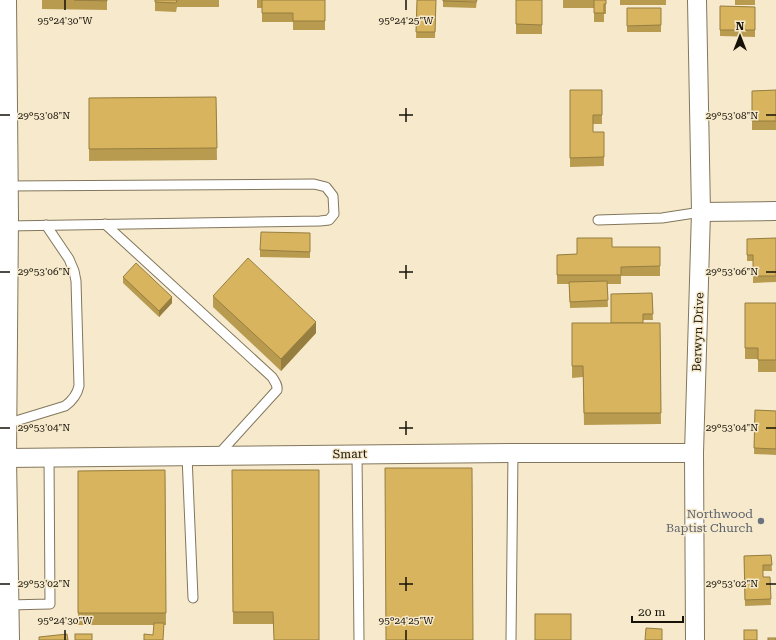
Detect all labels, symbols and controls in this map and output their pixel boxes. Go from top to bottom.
text: 95°24'30"W [38,15,93,26]
text: 95°24'25"W [379,15,434,26]
north arrow [720,16,760,56]
text: N [736,20,745,33]
text: 29°53'08"N [18,110,70,121]
text: 29°53'08"N [706,110,758,121]
text: 29°53'06"N [18,266,70,277]
text: 29°53'06"N [706,266,758,277]
street label: Berwyn Drive [690,292,706,372]
text: 29°53'04"N [18,422,70,433]
text: 29°53'04"N [706,422,758,433]
street label: Smart [333,447,368,461]
place label: Northwood Baptist Church [666,507,753,535]
marker: Northwood Baptist Church [756,516,766,526]
text: 29°53'02"N [18,578,70,589]
text: 29°53'02"N [706,578,758,589]
scale bar [632,598,683,624]
text: 20 m [638,605,665,619]
text: 95°24'30"W [38,615,93,626]
text: 95°24'25"W [379,615,434,626]

